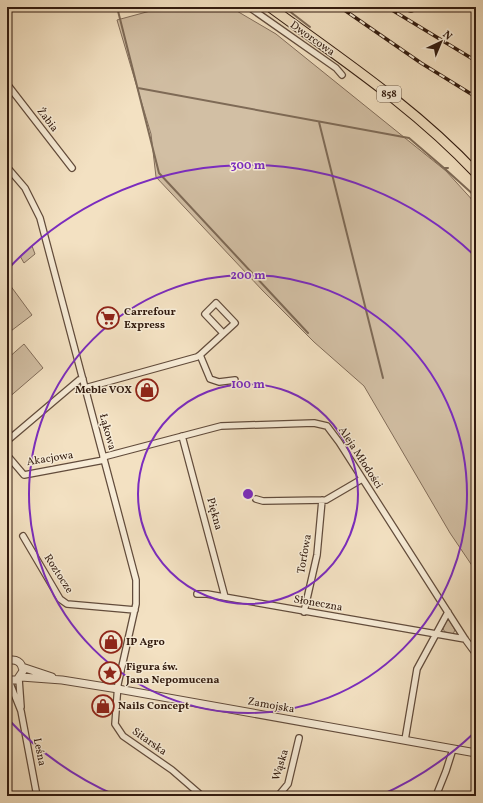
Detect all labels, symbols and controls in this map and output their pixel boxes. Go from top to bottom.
street label: Dworcowa [287,18,338,60]
north arrow [421,22,461,62]
text: N [439,28,455,44]
road number: 858 [377,86,401,102]
street label: Żabia [33,105,61,136]
text: 300 m [231,158,266,174]
text: 200 m [230,268,266,284]
supermarket icon: Carrefour Express [95,305,121,331]
place label: Carrefour Express [124,305,176,333]
shop icon: Meble VOX [134,377,160,403]
text: 100 m [231,377,265,393]
place label: Meble VOX [75,383,132,398]
street label: Łąkowa [95,412,119,452]
street label: Aleja Młodości [334,424,386,492]
street label: Akacjowa [26,448,75,470]
centre of rings [241,487,255,501]
street label: Piękna [202,496,226,532]
street label: Torfowa [294,533,316,575]
street label: Roztocze [40,551,76,597]
street label: Słoneczna [292,592,344,616]
shop icon: IP Agro [98,629,124,655]
place label: IP Agro [126,635,165,650]
place icon: Figura św. Jana Nepomucena [97,660,123,686]
place label: Figura św. Jana Nepomucena [125,660,219,688]
shop icon: Nails Concept [90,693,116,719]
street label: Zamojska [246,695,296,718]
place label: Nails Concept [118,699,189,714]
street label: Sitarska [129,725,170,760]
street label: Leśna [29,737,49,768]
street label: Wąska [269,747,293,782]

